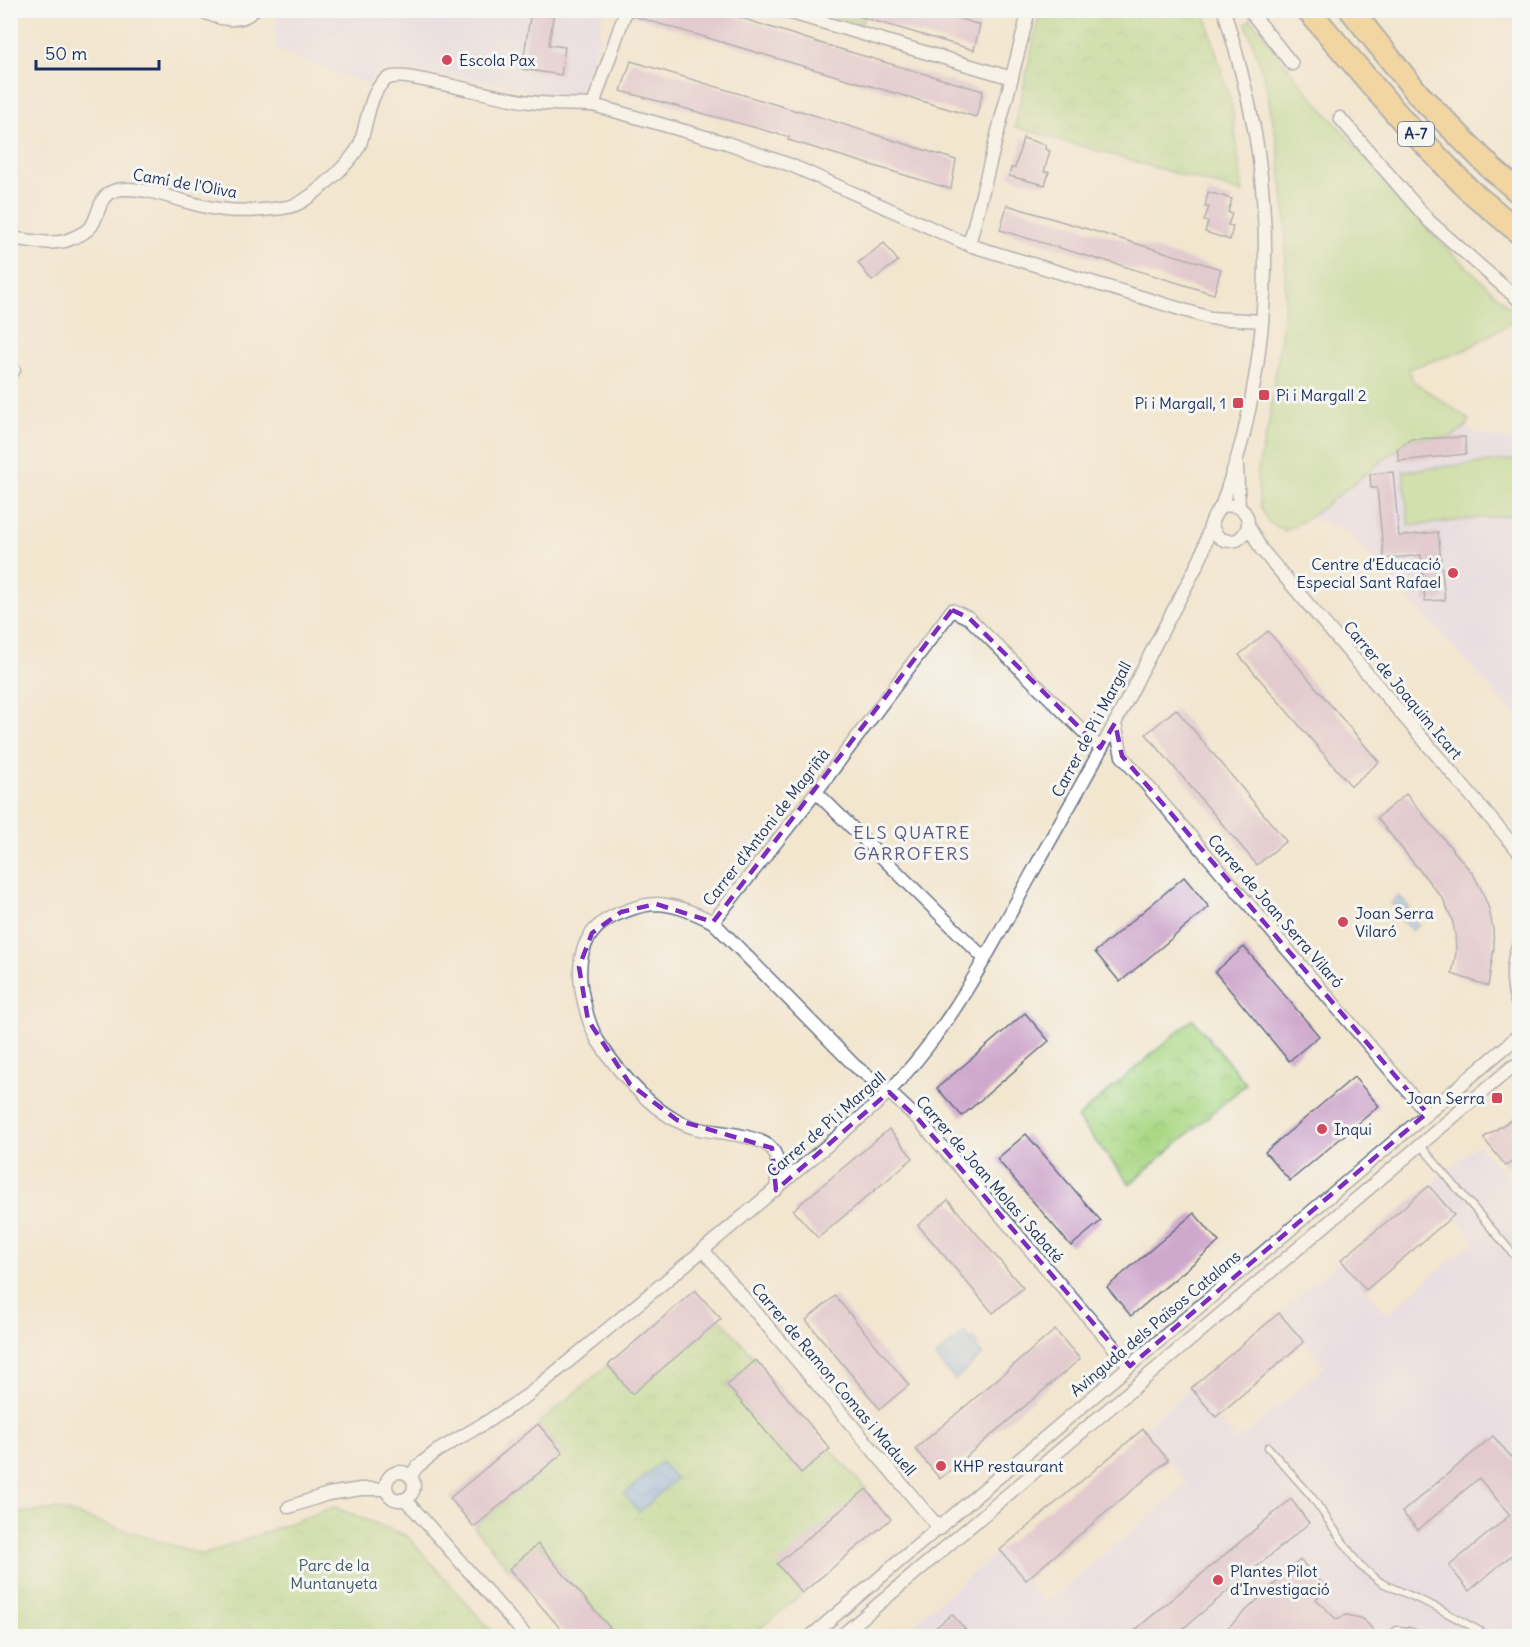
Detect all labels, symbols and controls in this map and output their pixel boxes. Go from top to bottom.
scale bar [36,33,159,71]
text: 50 m [45,42,87,65]
place label: Escola Pax [459,50,536,70]
marker: Escola Pax [440,53,454,67]
road number: A-7 [1398,122,1434,146]
street label: Camí de l'Oliva [131,164,239,202]
place label: Pi i Margall 2 [1276,385,1367,405]
marker: Pi i Margall 2 [1257,388,1271,402]
place label: Pi i Margall, 1 [1134,393,1226,413]
marker: Pi i Margall, 1 [1231,396,1245,410]
place label: Centre d'Educació Especial Sant Rafael [1296,554,1441,592]
marker: Centre d'Educació Especial Sant Rafael [1446,566,1460,580]
street label: Carrer de Joaquim Icart [1339,617,1467,764]
street label: Carrer de Pi i Margall [1047,658,1135,800]
street label: Carrer d'Antoni de Magriñà [698,744,834,910]
district label: ELS QUATRE GARROFERS [853,821,971,865]
street label: Carrer de Joan Serra Vilaró [1204,830,1348,992]
place label: Joan Serra Vilaró [1355,903,1434,941]
marker: Joan Serra Vilaró [1336,915,1350,929]
street label: Carrer de Pi i Margall [763,1067,889,1181]
place label: Joan Serra [1406,1088,1485,1108]
street label: Carrer de Joan Molas i Sabaté [912,1091,1068,1267]
marker: Joan Serra [1490,1091,1504,1105]
place label: Inqui [1334,1119,1372,1139]
marker: Inqui [1315,1122,1329,1136]
street label: Avinguda dels Països Catalans [1066,1246,1244,1400]
street label: Carrer de Ramon Comas i Maduell [747,1279,921,1479]
place label: KHP restaurant [953,1456,1064,1476]
marker: KHP restaurant [934,1459,948,1473]
park label: Parc de la Muntanyeta [290,1555,378,1593]
place label: Plantes Pilot d'Investigació [1230,1561,1330,1599]
marker: Plantes Pilot d'Investigació [1211,1573,1225,1587]

